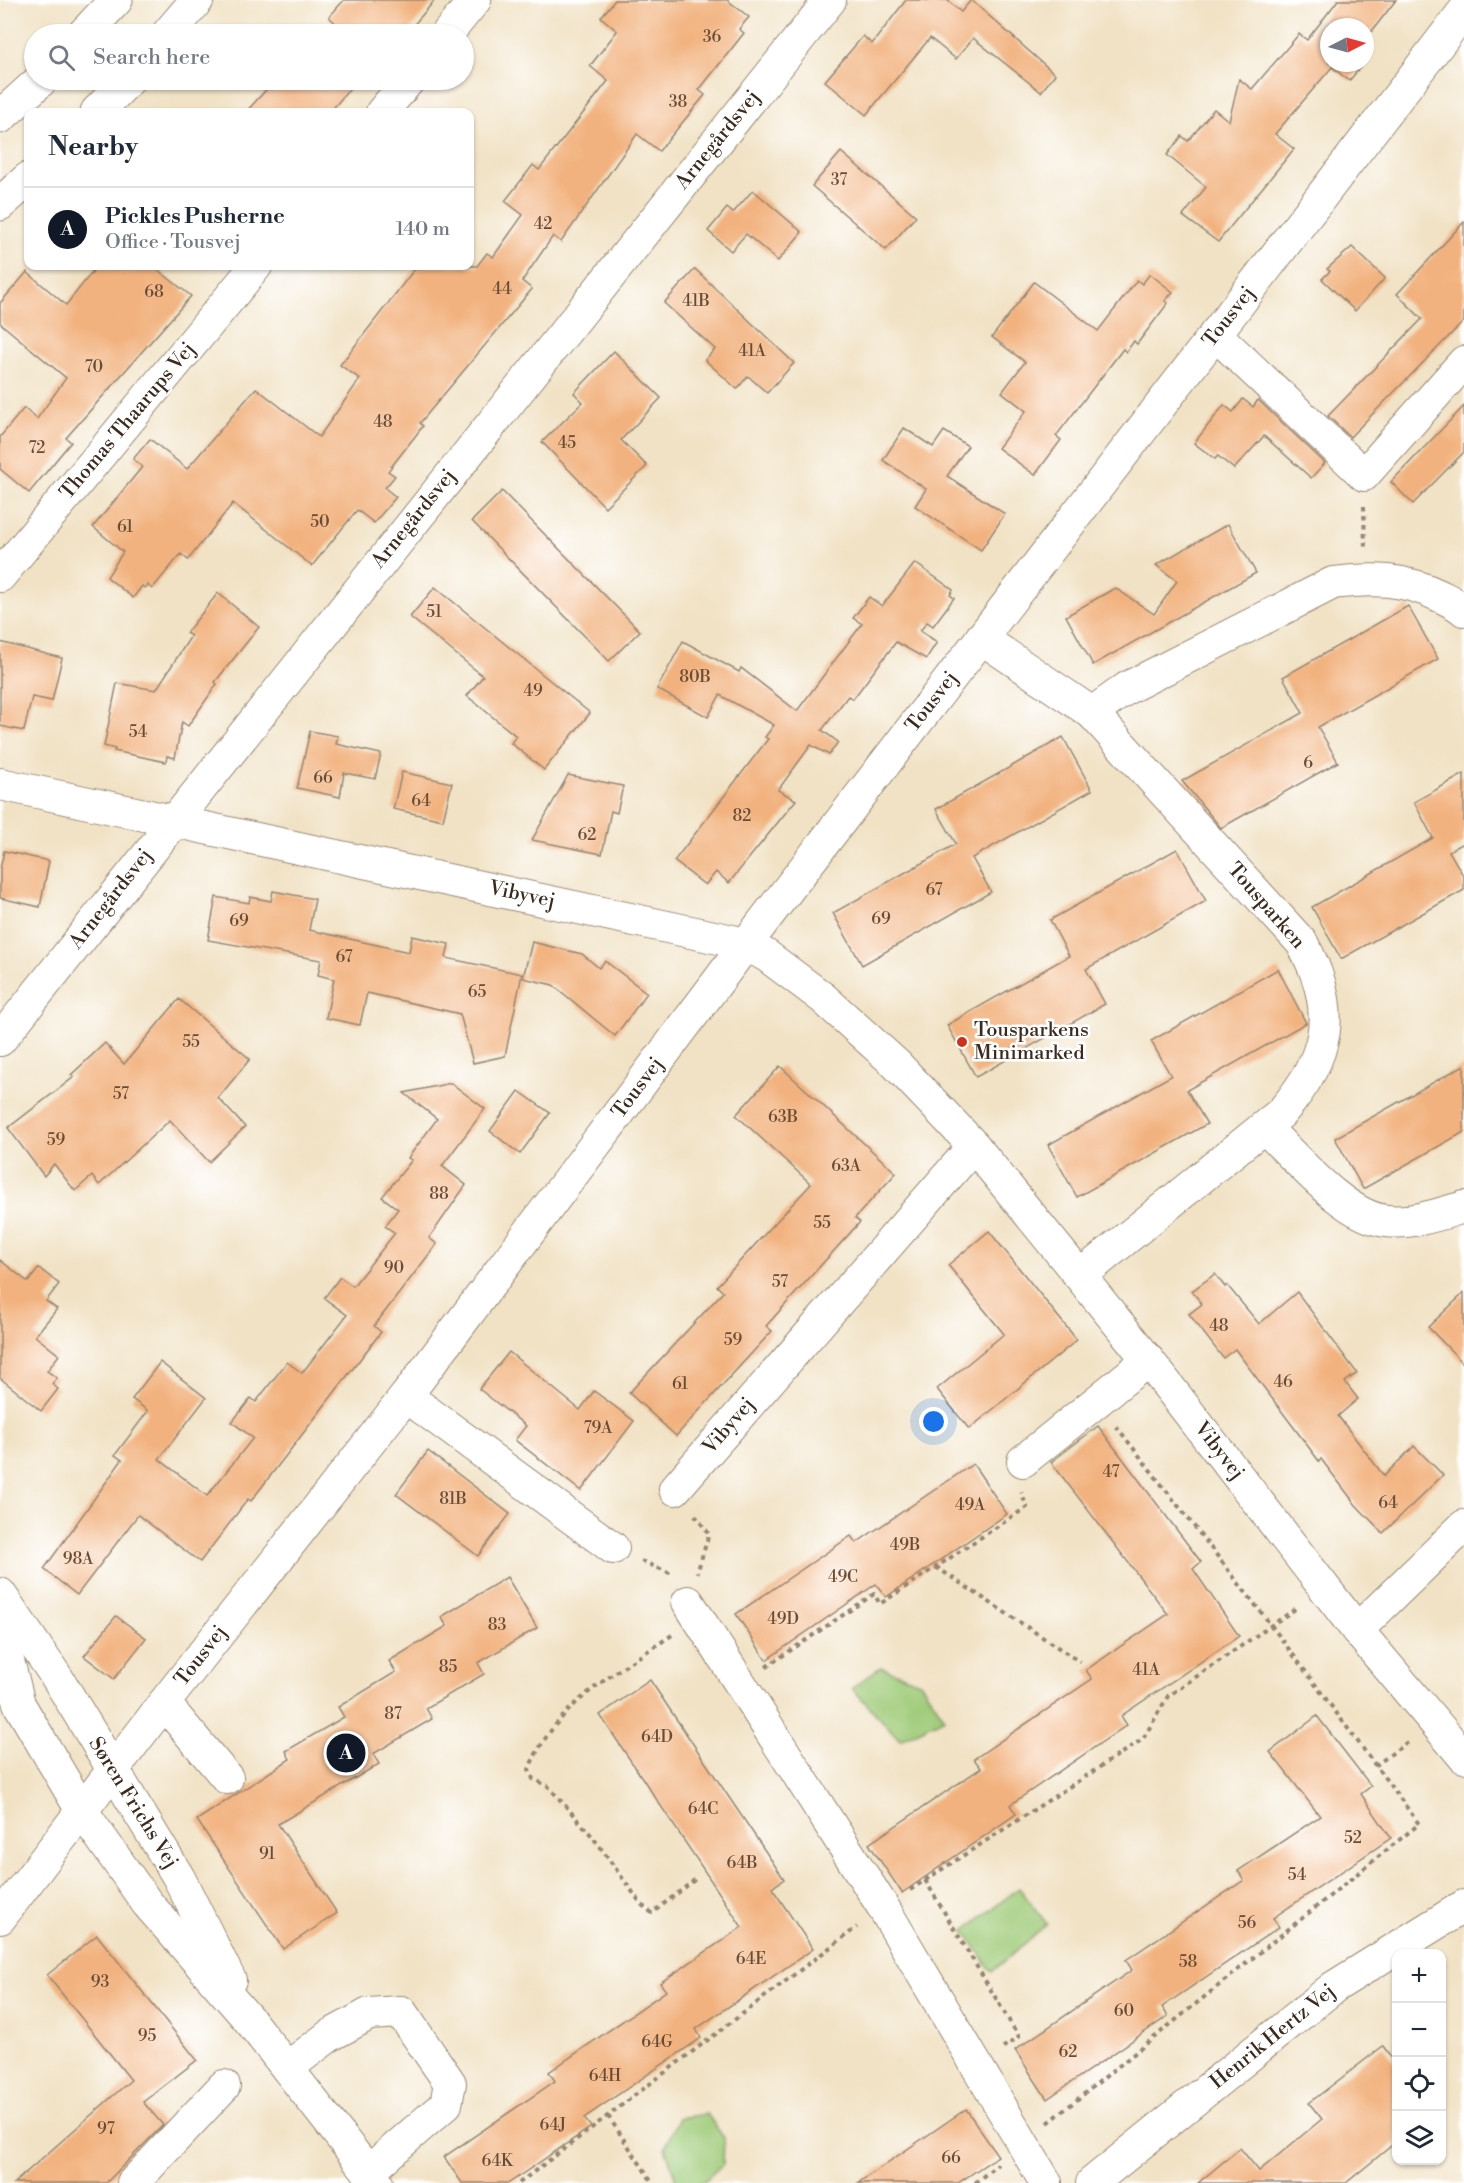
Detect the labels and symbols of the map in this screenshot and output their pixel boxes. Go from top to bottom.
north arrow [1320,18,1374,72]
house number: 36 [703,27,722,47]
street label: Arnegårdsvej [670,85,766,195]
house number: 38 [669,92,688,112]
house number: 37 [831,170,847,190]
house number: 42 [534,214,552,234]
house number: 44 [492,279,512,299]
house number: 68 [144,282,164,302]
street label: Tousvej [1197,282,1261,352]
house number: 41B [682,291,710,311]
street label: Thomas Thaarups Vej [55,337,201,505]
house number: 41A [738,341,767,361]
house number: 70 [85,357,103,377]
house number: 48 [373,412,393,432]
house number: 45 [558,433,576,453]
house number: 72 [29,438,46,458]
street label: Arnegårdsvej [366,464,462,574]
house number: 50 [310,512,330,532]
house number: 61 [117,517,133,537]
house number: 51 [426,602,442,622]
house number: 80B [679,667,711,687]
street label: Tousvej [900,667,964,737]
house number: 49 [523,681,543,701]
house number: 54 [129,722,148,742]
house number: 6 [1303,753,1313,773]
house number: 66 [313,768,333,788]
house number: 64 [411,791,431,811]
house number: 82 [733,806,751,826]
house number: 62 [578,825,596,845]
street label: Arnegårdsvej [63,844,158,955]
street label: Tousparken [1222,858,1310,954]
street label: Vibyvej [486,876,557,914]
house number: 67 [926,880,942,900]
house number: 69 [871,909,891,929]
house number: 69 [229,911,249,931]
house number: 67 [336,947,352,967]
house number: 65 [468,982,486,1002]
place label: Tousparkens Minimarked [974,1018,1089,1066]
house number: 55 [182,1032,200,1052]
marker: Tousparkens Minimarked [955,1035,969,1049]
street label: Tousvej [607,1052,669,1124]
house number: 57 [113,1084,129,1104]
house number: 63B [768,1107,798,1127]
house number: 59 [47,1130,66,1150]
house number: 63A [831,1156,862,1176]
house number: 88 [429,1184,449,1204]
house number: 55 [813,1213,831,1233]
house number: 90 [384,1258,404,1278]
house number: 57 [772,1272,788,1292]
house number: 48 [1209,1316,1229,1336]
house number: 59 [724,1330,743,1350]
house number: 46 [1273,1372,1293,1392]
house number: 61 [672,1374,688,1394]
street label: Vibyvej [697,1393,760,1460]
your location [919,1407,948,1436]
street label: Vibyvej [1188,1416,1249,1485]
house number: 79A [584,1418,613,1438]
house number: 47 [1103,1462,1119,1482]
house number: 81B [439,1489,467,1509]
house number: 64 [1378,1493,1398,1513]
house number: 49A [955,1495,986,1515]
house number: 49B [890,1535,920,1555]
house number: 98A [63,1549,94,1569]
house number: 49C [828,1567,858,1587]
house number: 49D [767,1609,799,1629]
house number: 83 [488,1615,506,1635]
street label: Tousvej [169,1621,233,1691]
house number: 85 [439,1657,457,1677]
house number: 41A [1132,1660,1161,1680]
house number: 87 [384,1704,402,1724]
house number: 64D [641,1727,673,1747]
pin: A [326,1730,366,1776]
street label: Søren Frichs Vej [83,1733,183,1873]
house number: 64C [688,1799,718,1819]
house number: 52 [1344,1828,1362,1848]
house number: 91 [259,1844,275,1864]
house number: 64B [727,1853,757,1873]
house number: 54 [1288,1865,1307,1885]
house number: 56 [1238,1913,1257,1933]
house number: 64E [736,1949,766,1969]
house number: 58 [1179,1952,1198,1972]
house number: 93 [91,1972,109,1992]
street label: Henrik Hertz Vej [1205,1979,1341,2095]
house number: 60 [1114,2001,1134,2021]
house number: 95 [138,2026,156,2046]
house number: 64G [641,2032,673,2052]
house number: 62 [1059,2042,1077,2062]
house number: 64H [589,2066,621,2086]
house number: 64J [540,2115,566,2135]
house number: 97 [97,2119,115,2139]
house number: 66 [941,2148,961,2168]
house number: 64K [481,2151,514,2171]

